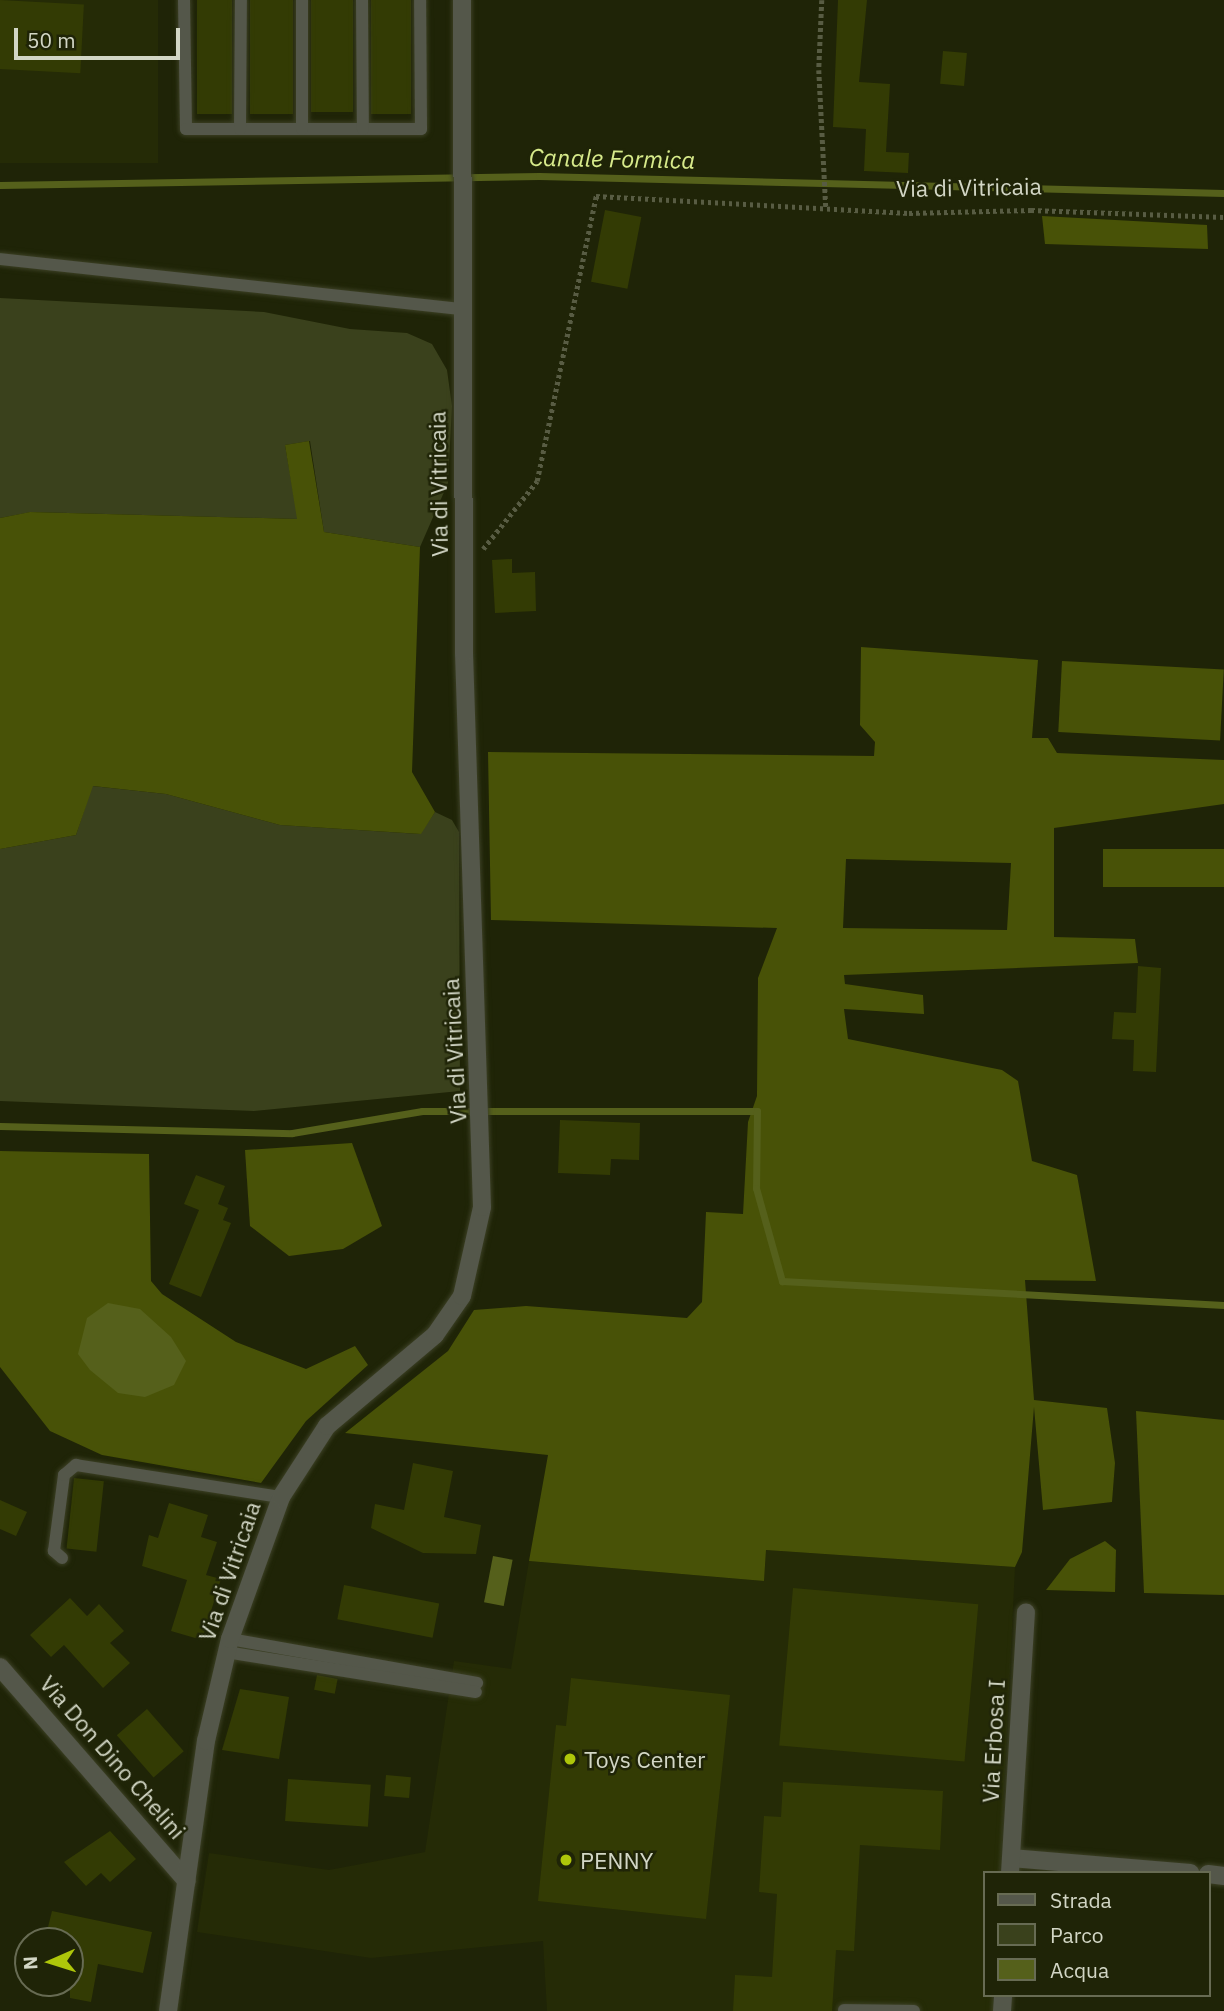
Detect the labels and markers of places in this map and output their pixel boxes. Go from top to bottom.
place label: Toys Center [584,1745,705,1773]
marker: Toys Center [562,1751,578,1767]
place label: PENNY [580,1846,654,1874]
marker: PENNY [558,1852,574,1868]

